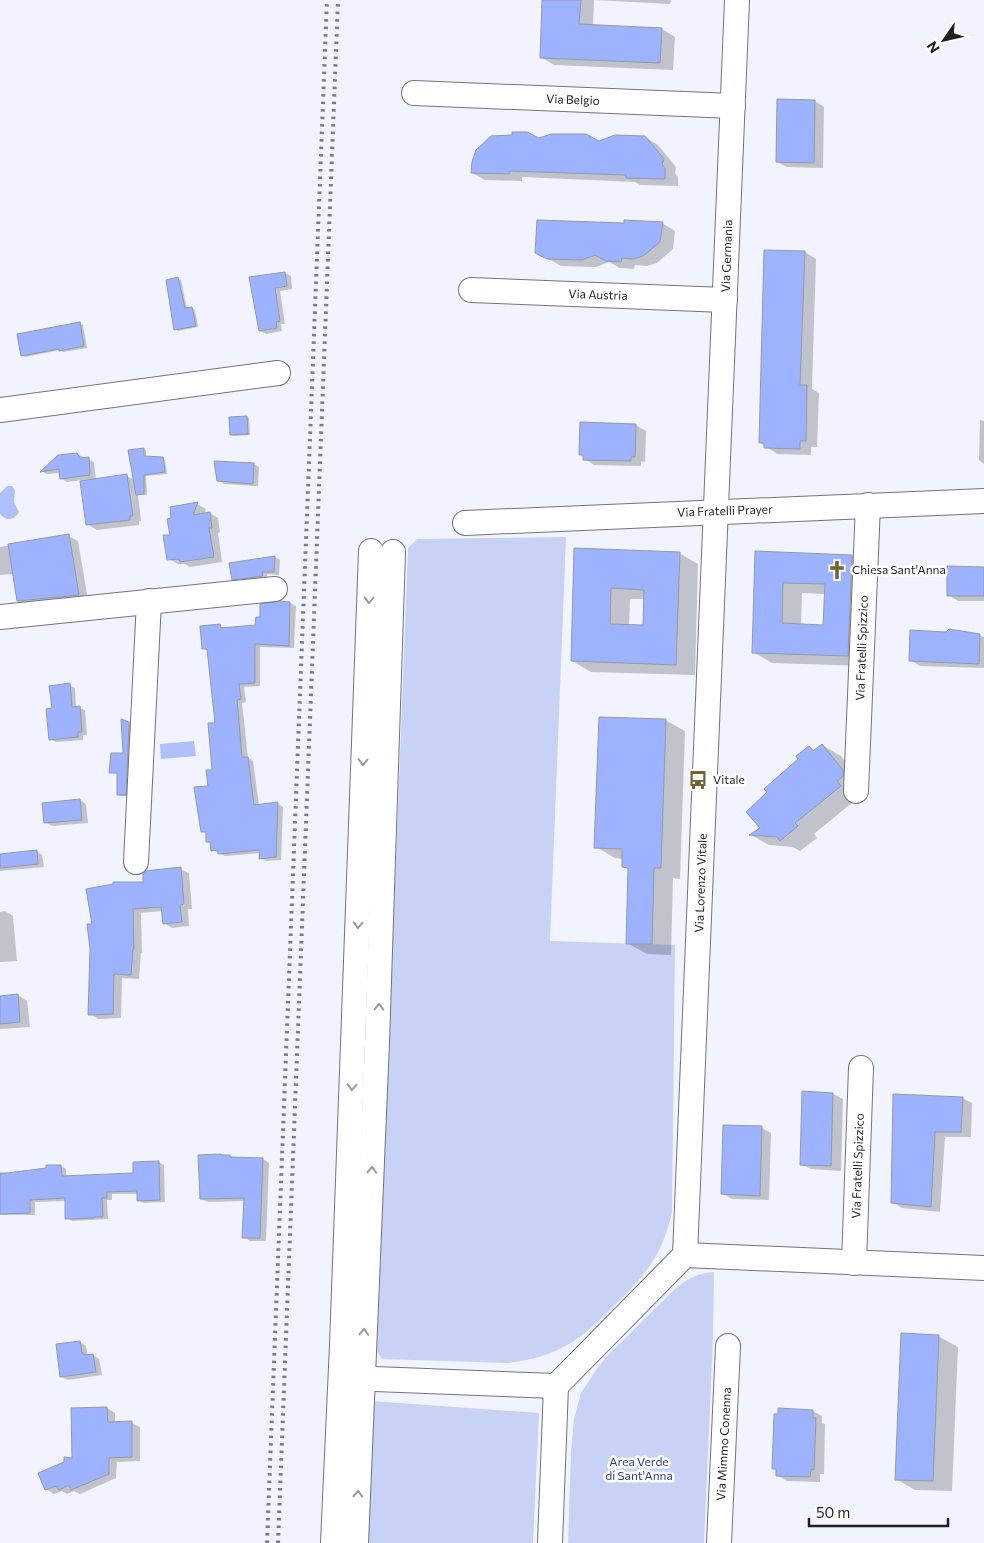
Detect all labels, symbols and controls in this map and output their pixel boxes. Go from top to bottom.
north arrow [919,15,969,65]
text: N [923,38,943,57]
street label: Via Belgio [546,91,600,107]
street label: Via Germania [718,219,734,293]
street label: Via Austria [568,286,628,302]
street label: Via Fratelli Prayer [677,501,773,519]
church icon: Chiesa Sant'Anna [826,559,848,581]
place label: Chiesa Sant'Anna [852,562,946,576]
street label: Via Fratelli Spizzico [852,595,870,701]
one-way arrow [364,596,374,604]
one-way arrow [358,759,369,767]
bus stop icon: Vitale [687,769,709,791]
place label: Vitale [713,772,745,786]
street label: Via Lorenzo Vitale [691,833,709,933]
one-way arrow [352,921,363,929]
one-way arrow [373,1003,384,1011]
one-way arrow [346,1084,357,1092]
street label: Via Fratelli Spizzico [848,1113,866,1219]
one-way arrow [366,1165,377,1173]
one-way arrow [359,1328,370,1336]
street label: Via Mimmo Conenna [713,1387,733,1501]
park label: Area Verde di Sant'Anna [605,1454,673,1482]
one-way arrow [353,1490,364,1498]
scale bar [809,1496,948,1528]
text: 50 m [816,1503,850,1521]

